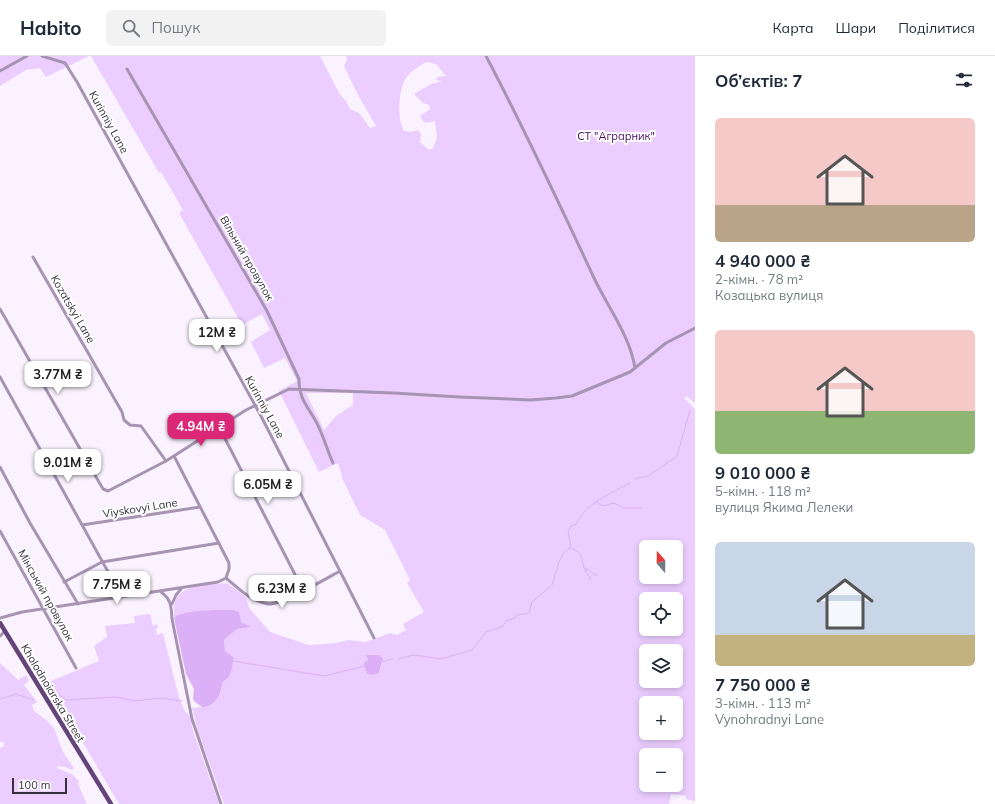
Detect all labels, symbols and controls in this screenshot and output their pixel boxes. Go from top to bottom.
search box [106,10,386,46]
text: Habito [20,16,82,40]
icon: search [120,17,142,39]
text: Пошук [152,18,200,37]
text: Карта [772,19,814,37]
text: Шари [836,19,876,37]
text: Поділитися [898,19,975,37]
icon: filters [953,69,975,91]
text: Об’єктів: 7 [715,70,802,91]
street label: Kurinniy Lane [86,88,132,156]
park label: СТ "Аграрник" [577,129,655,143]
icon: home [809,144,881,216]
street label: Вільний провулок [217,213,277,303]
text: 4 940 000 ₴ [715,250,811,271]
text: 2-кімн. · 78 m² [715,271,803,287]
street label: Kozatskyi Lane [48,272,98,346]
text: Козацька вулиця [715,287,823,303]
pin: 12M ₴ [189,319,245,353]
text: 12M ₴ [198,324,236,340]
icon: home [809,356,881,428]
pin: 3.77M ₴ [21,361,95,395]
text: 3.77M ₴ [33,366,83,382]
street label: Kurinniy Lane [242,373,288,441]
pin: 4.94M ₴ [164,413,238,447]
text: 4.94M ₴ [176,418,226,434]
pin: 9.01M ₴ [31,449,105,483]
text: 9.01M ₴ [43,454,93,470]
text: 9 010 000 ₴ [715,462,811,483]
pin: 6.05M ₴ [231,471,305,505]
text: 6.05M ₴ [243,476,293,492]
text: 5-кімн. · 118 m² [715,483,811,499]
street label: Viyskovyi Lane [102,495,178,521]
text: вулиця Якима Лелеки [715,499,853,515]
north arrow [639,540,683,584]
map controls [639,540,683,792]
street label: Мінський провулок [15,547,77,643]
icon: home [809,568,881,640]
pin: 7.75M ₴ [80,571,154,605]
pin: 6.23M ₴ [245,575,319,609]
text: 7.75M ₴ [92,576,142,592]
text: 6.23M ₴ [257,580,307,596]
button: locate [639,592,683,636]
street label: Kholodnoiarska Street [18,641,88,745]
button: layers [639,644,683,688]
text: 7 750 000 ₴ [715,674,811,695]
text: 3-кімн. · 113 m² [715,695,811,711]
button: + [639,696,683,740]
text: Vynohradnyi Lane [715,711,824,727]
button: − [639,748,683,792]
scale bar [12,776,67,795]
text: 100 m [18,778,50,792]

